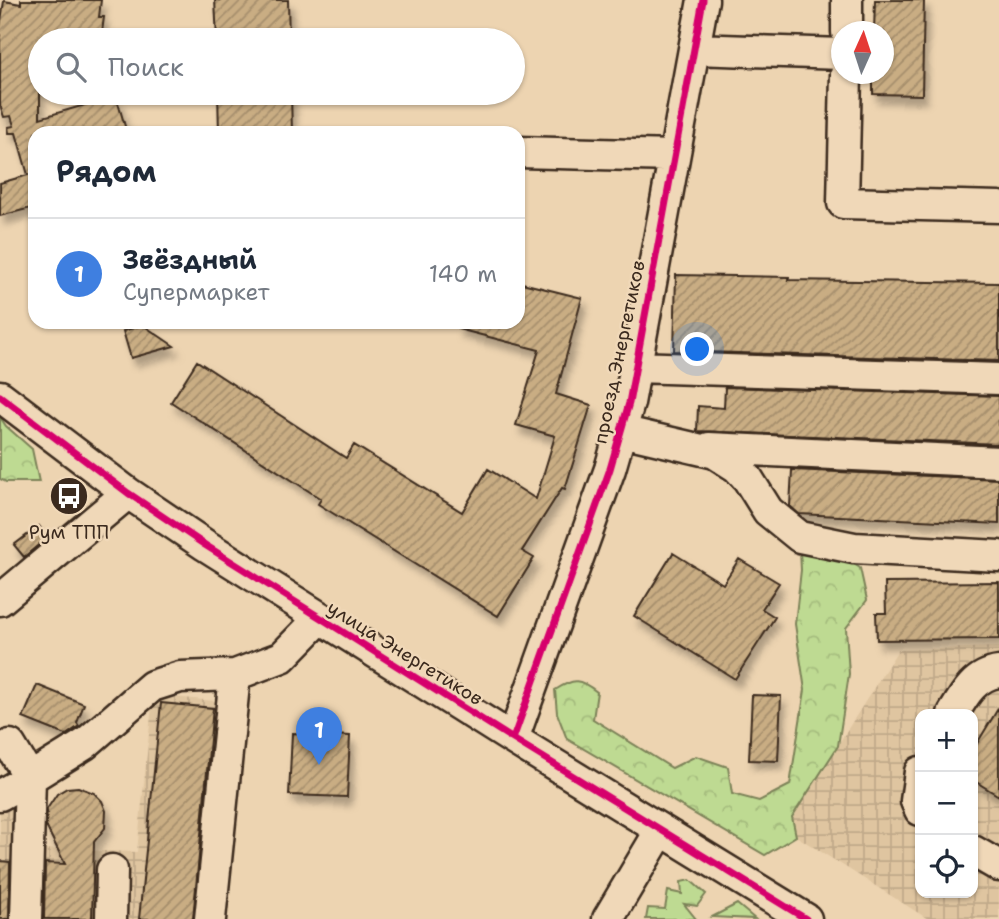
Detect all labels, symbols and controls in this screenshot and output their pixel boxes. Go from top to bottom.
north arrow [831,21,894,84]
search box [28,28,525,105]
icon: search [52,48,90,86]
text: Поиск [108,49,184,84]
text: Рядом [56,151,156,192]
text: Звёздный [123,242,257,277]
street label: проезд Энергетиков [587,258,651,446]
text: 1 [74,259,84,289]
text: 140 m [429,259,497,289]
text: Супермаркет [123,277,270,307]
your location [680,332,714,366]
bus stop icon: Рум ТПП [48,475,90,517]
place label: Рум ТПП [29,520,109,545]
street label: улица Энергетиков [323,595,487,711]
pin: 1 [296,707,342,765]
map controls [915,709,978,898]
button: + [915,709,978,772]
button: − [915,772,978,835]
button: locate [915,835,978,898]

